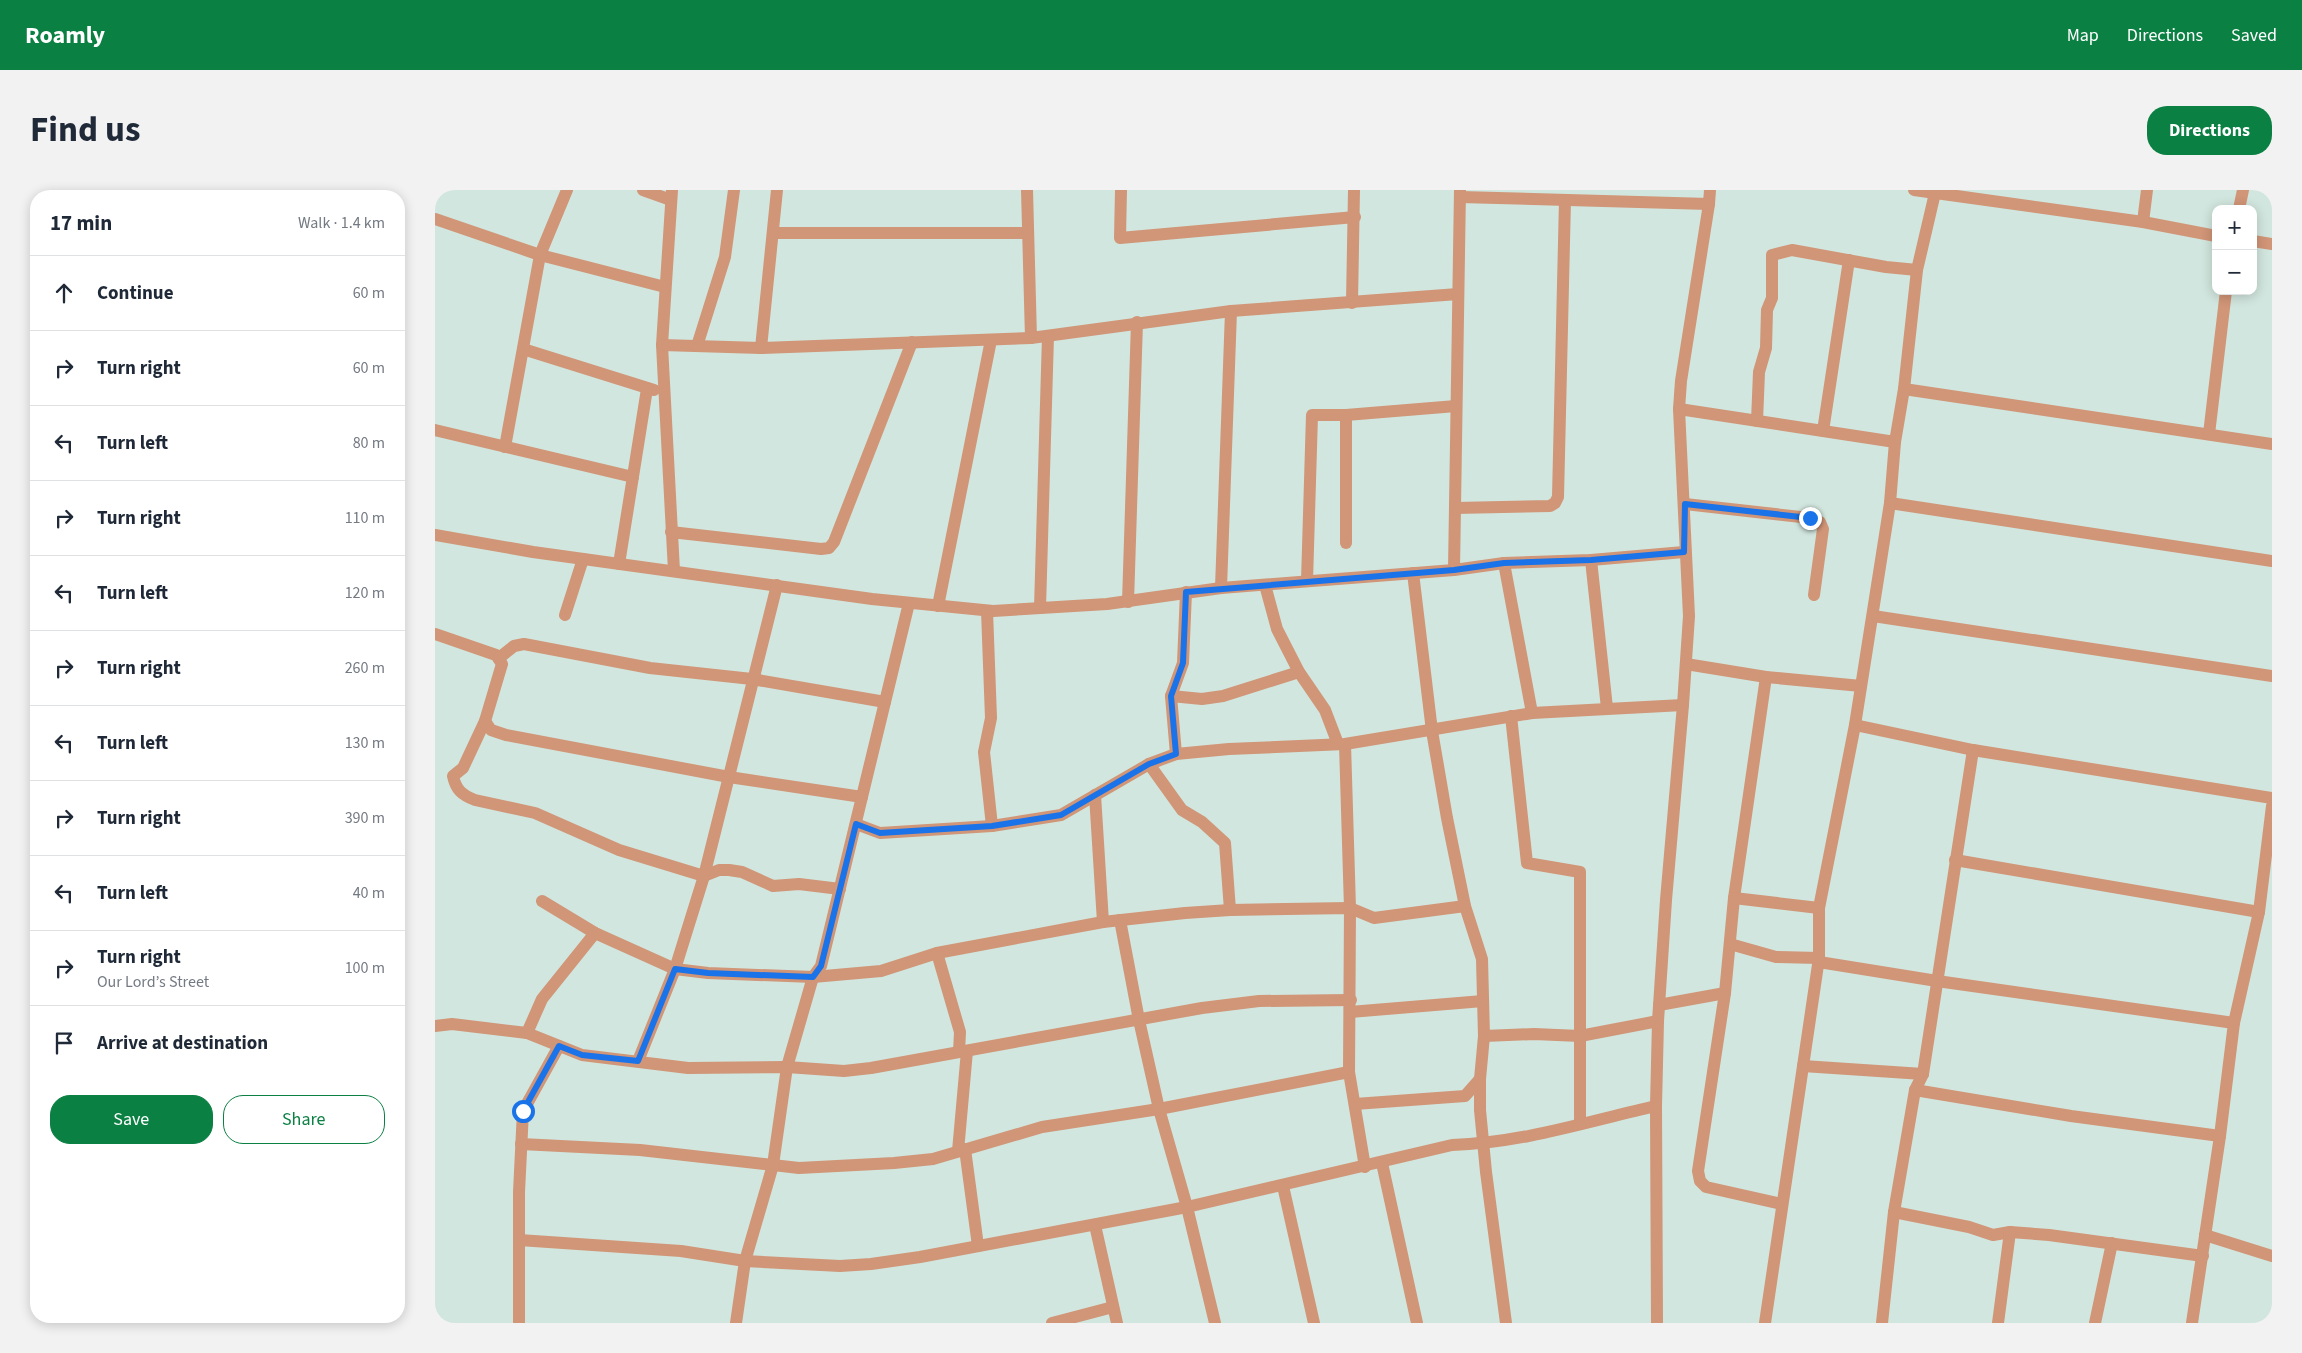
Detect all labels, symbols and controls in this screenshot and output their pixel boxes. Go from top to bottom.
text: Roamly [25,18,105,53]
text: Map [2067,23,2099,48]
text: Directions [2127,23,2203,48]
text: Saved [2231,23,2277,48]
text: Find us [30,105,140,155]
button: Directions [2147,106,2272,155]
map controls [2212,205,2257,295]
button: + [2212,205,2257,250]
text: 17 min [50,208,112,238]
text: Walk · 1.4 km [298,212,385,234]
button: − [2212,250,2257,295]
icon: ahead [50,279,78,307]
text: Continue [97,280,174,307]
text: 60 m [353,282,385,304]
icon: right [50,354,78,382]
text: Turn right [97,355,181,382]
text: 60 m [353,357,385,379]
icon: left [50,429,78,457]
text: Turn left [97,430,168,457]
text: 80 m [353,432,385,454]
icon: right [50,504,78,532]
text: Turn right [97,505,181,532]
text: 110 m [345,507,385,529]
route end [1799,507,1822,530]
icon: left [50,579,78,607]
text: Turn left [97,580,168,607]
text: 120 m [345,582,385,604]
icon: right [50,654,78,682]
text: Turn right [97,655,181,682]
text: 260 m [345,657,385,679]
icon: left [50,729,78,757]
text: Turn left [97,730,168,757]
text: 130 m [345,732,385,754]
icon: right [50,804,78,832]
text: Turn right [97,805,181,832]
text: 390 m [345,807,385,829]
icon: left [50,879,78,907]
text: Turn left [97,880,168,907]
text: 40 m [353,882,385,904]
text: Turn right [97,944,181,971]
icon: right [50,954,78,982]
text: 100 m [345,957,385,979]
text: Our Lord’s Street [97,971,209,993]
icon: arrive [50,1029,78,1057]
text: Arrive at destination [97,1030,268,1057]
button: Save [50,1095,213,1144]
button: Share [223,1095,385,1144]
route start [512,1100,535,1123]

